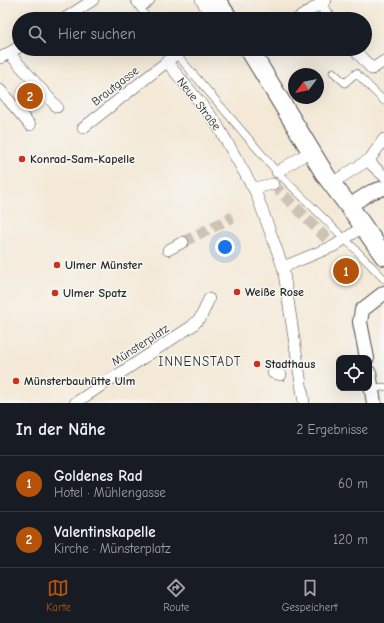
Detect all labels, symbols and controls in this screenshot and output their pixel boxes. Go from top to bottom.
search box [12,12,372,56]
icon: search [26,23,48,45]
text: Hier suchen [58,25,136,43]
street label: Brautgasse [89,63,141,109]
north arrow [288,68,324,104]
street label: Neue Straße [174,75,224,133]
pin: 2 [17,81,43,111]
place label: Konrad-Sam-Kapelle [30,152,135,166]
marker: Konrad-Sam-Kapelle [17,154,27,164]
your location [215,237,235,257]
pin: 1 [333,256,359,286]
place label: Ulmer Münster [65,258,142,272]
marker: Ulmer Münster [52,260,62,270]
place label: Weiße Rose [245,285,304,299]
place label: Ulmer Spatz [63,286,127,300]
marker: Weiße Rose [232,287,242,297]
marker: Ulmer Spatz [50,288,60,298]
street label: Münsterplatz [109,321,172,369]
district label: INNENSTADT [158,354,242,369]
map controls [336,355,372,391]
button: locate [336,355,372,391]
place label: Stadthaus [265,357,315,371]
marker: Stadthaus [252,359,262,369]
place label: Münsterbauhütte Ulm [24,374,135,388]
marker: Münsterbauhütte Ulm [11,376,21,386]
text: In der Nähe [16,420,105,439]
text: 2 Ergebnisse [296,422,368,437]
text: Goldenes Rad [54,467,143,485]
text: 1 [26,476,32,491]
text: 60 m [338,476,368,491]
text: Hotel · Mühlengasse [54,485,166,500]
text: Valentinskapelle [54,523,156,541]
text: 2 [26,532,32,547]
text: 120 m [333,532,368,547]
text: Kirche · Münsterplatz [54,541,171,556]
tab: Karte [46,577,71,614]
tab: Route [163,577,189,614]
tab: Gespeichert [282,577,338,614]

